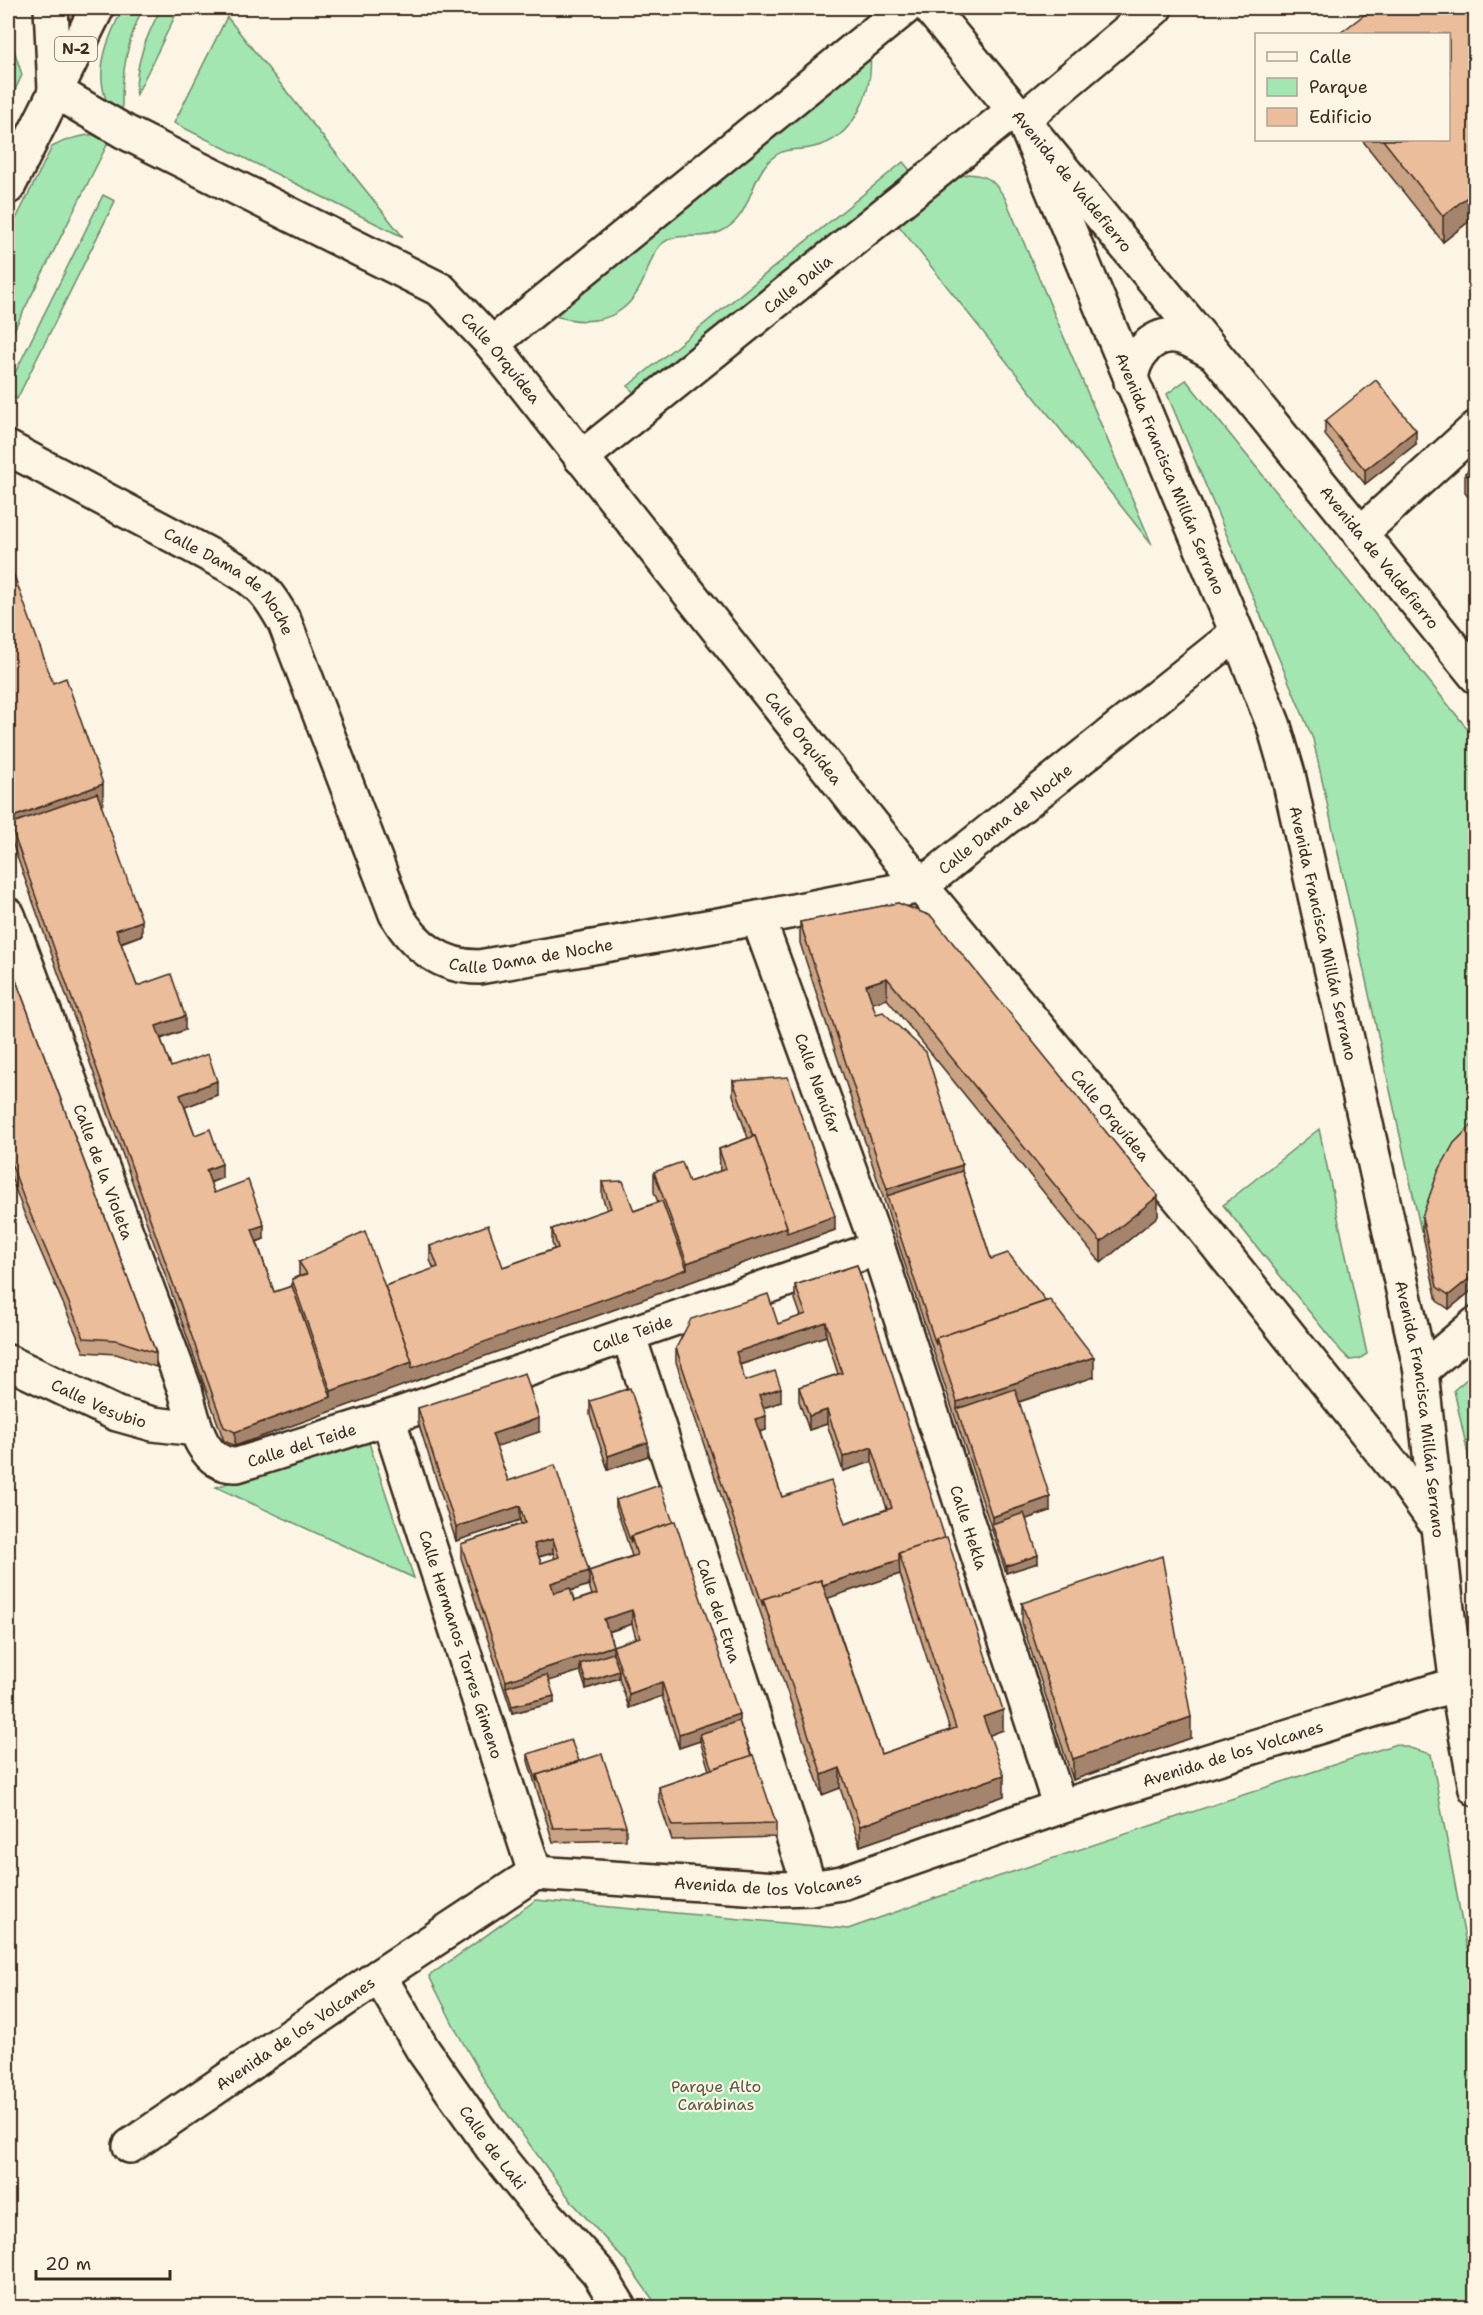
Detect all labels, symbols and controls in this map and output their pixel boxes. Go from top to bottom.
legend [1255,33,1450,141]
road number: N-2 [55,37,97,61]
text: Calle [1309,45,1352,69]
text: Parque [1309,75,1368,99]
text: Edificio [1309,105,1372,129]
street label: Avenida de Valdefierro [1007,106,1137,257]
street label: Calle Dalia [759,250,837,318]
street label: Calle Orquídea [456,308,545,408]
street label: Avenida Francisca Millán Serrano [1110,350,1230,598]
street label: Avenida de Valdefierro [1315,482,1444,634]
street label: Calle Dama de Noche [160,523,299,638]
street label: Calle Orquídea [760,687,847,789]
street label: Calle Dama de Noche [934,759,1077,879]
street label: Avenida Francisca Millán Serrano [1284,804,1362,1063]
street label: Calle Dama de Noche [446,934,615,978]
street label: Calle Nenúfar [790,1030,846,1137]
street label: Calle Orquídea [1066,1065,1154,1166]
street label: Calle de la Violeta [68,1101,138,1243]
street label: Avenida Francisca Millán Serrano [1390,1278,1449,1539]
street label: Calle Teide [589,1310,675,1357]
street label: Calle Vesubio [48,1374,149,1433]
street label: Calle del Teide [245,1419,359,1472]
street label: Calle Hekla [945,1483,992,1573]
street label: Calle Hermanos Torres Gimeno [414,1528,507,1762]
street label: Calle del Etna [691,1556,745,1666]
street label: Avenida de los Volcanes [1140,1716,1326,1792]
street label: Avenida de los Volcanes [673,1867,864,1900]
street label: Avenida de los Volcanes [212,1972,379,2095]
park label: Parque Alto Carabinas [671,2076,761,2115]
street label: Calle de Laki [454,2101,531,2194]
scale bar [36,2243,170,2281]
text: 20 m [45,2252,91,2276]

